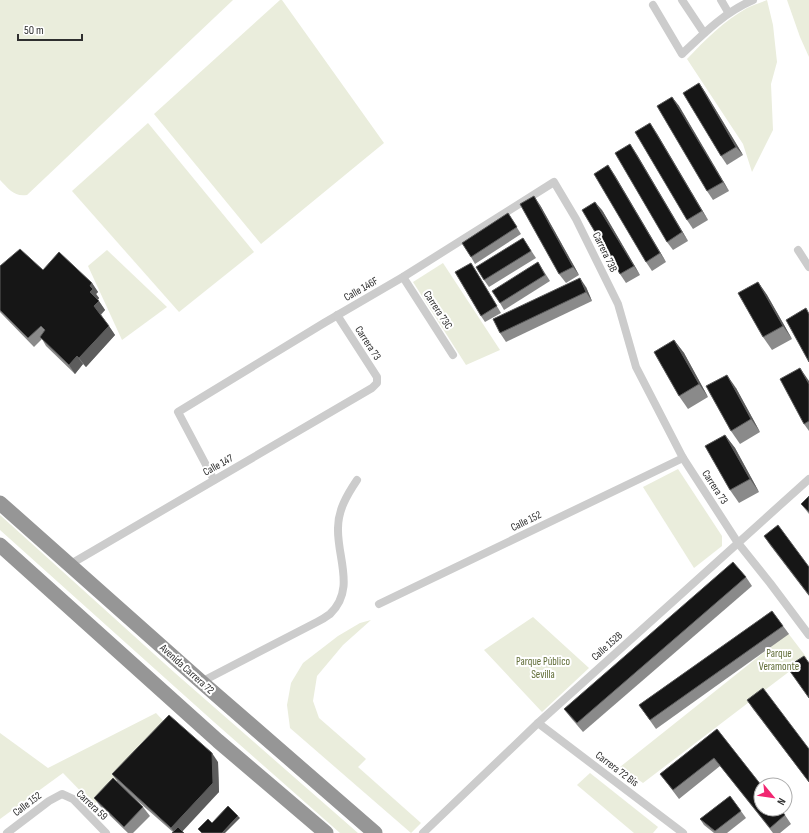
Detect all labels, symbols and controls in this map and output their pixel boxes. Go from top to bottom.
scale bar [18,16,82,42]
text: 50 m [24,23,44,38]
street label: Carrera 73B [590,230,620,274]
street label: Calle 146F [342,274,380,304]
street label: Carrera 73C [421,288,455,332]
street label: Carrera 73 [352,324,384,363]
street label: Calle 147 [201,451,236,479]
street label: Carrera 73 [699,468,731,507]
street label: Calle 152 [509,508,544,534]
street label: Calle 152B [589,629,625,663]
street label: Avenida Carrera 72 [157,641,217,697]
park label: Parque Veramonte [759,647,799,673]
park label: Parque Público Sevilla [516,655,570,681]
street label: Carrera 72 Bis [593,749,641,789]
north arrow [753,777,793,817]
street label: Carrera 59 [74,787,110,823]
street label: Calle 152 [10,789,44,819]
text: N [774,796,788,807]

